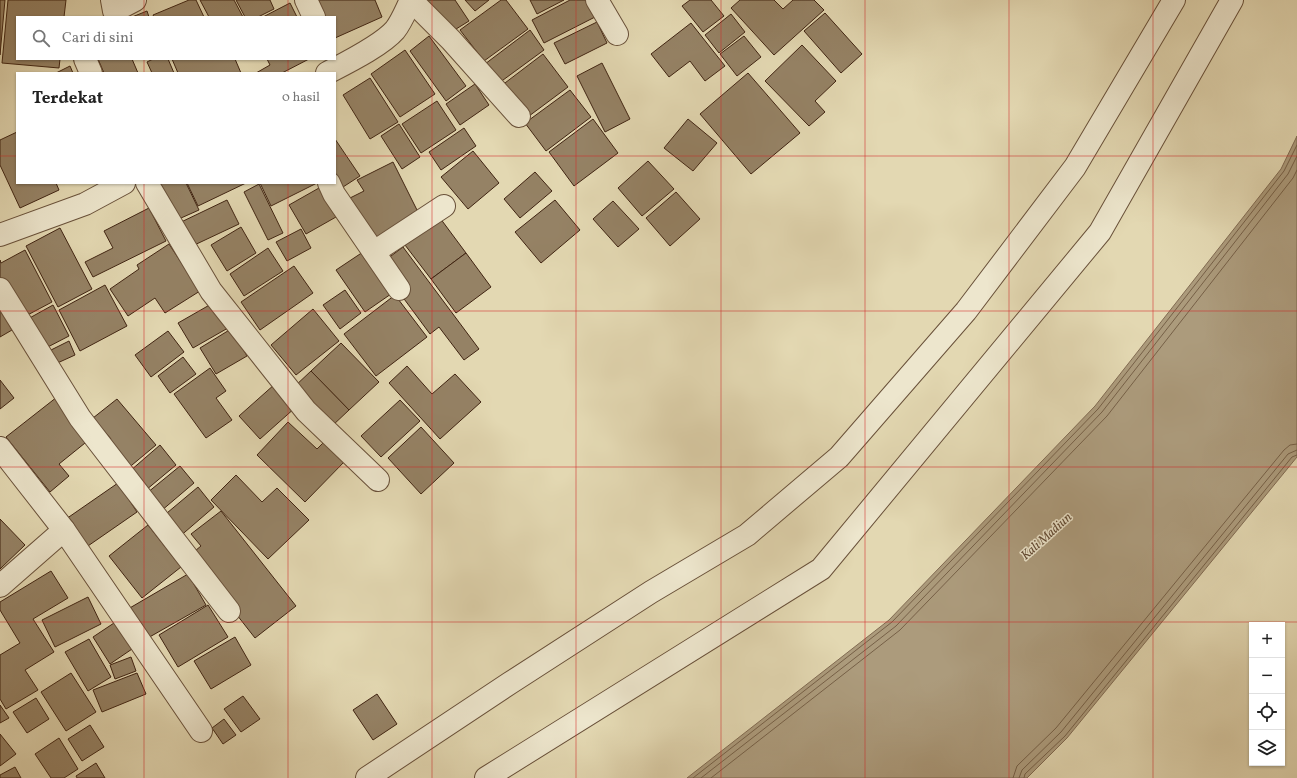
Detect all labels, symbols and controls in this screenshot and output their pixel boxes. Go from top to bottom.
search box [16,16,336,60]
icon: search [30,27,52,49]
text: Cari di sini [62,28,133,49]
text: Terdekat [32,87,103,110]
text: 0 hasil [282,89,320,107]
water label: Kali Madiun [1017,509,1077,565]
map controls [1249,622,1285,766]
button: + [1249,622,1285,658]
button: − [1249,658,1285,694]
button: locate [1249,694,1285,730]
button: layers [1249,730,1285,766]

